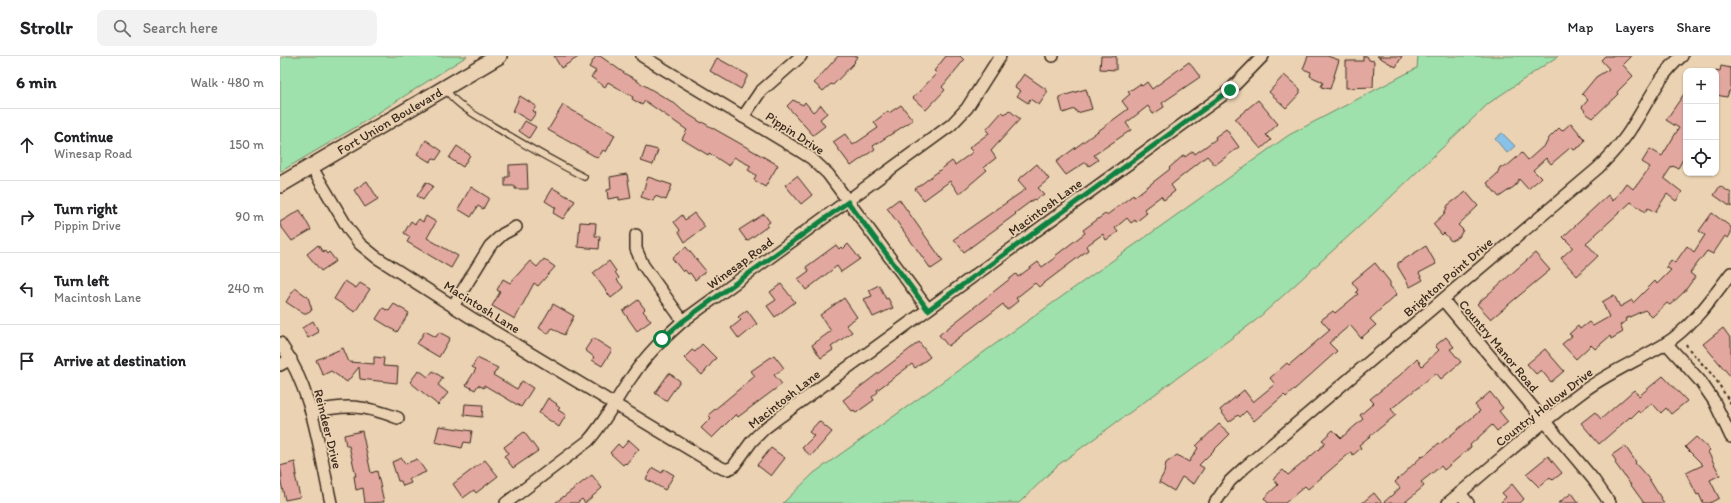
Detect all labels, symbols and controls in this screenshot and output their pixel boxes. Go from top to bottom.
search box [97,10,377,46]
text: Strollr [20,16,73,39]
icon: search [111,17,133,39]
text: Search here [143,19,218,37]
text: Map [1568,19,1593,36]
text: Layers [1615,19,1654,36]
text: Share [1676,19,1711,36]
map controls [1683,68,1719,176]
button: + [1683,68,1719,104]
text: 6 min [16,72,57,92]
text: Walk · 480 m [190,75,264,90]
route end [1221,81,1239,99]
street label: Fort Union Boulevard [334,84,445,157]
button: − [1683,104,1719,140]
street label: Pippin Drive [763,108,827,158]
text: Continue [54,128,113,146]
icon: ahead [16,134,38,156]
text: 150 m [229,137,264,152]
button: locate [1683,140,1719,176]
text: Winesap Road [54,146,132,161]
street label: Macintosh Lane [1005,175,1085,239]
text: Turn right [54,200,118,218]
icon: right [16,206,38,228]
text: 90 m [235,209,264,224]
text: Pippin Drive [54,218,121,233]
street label: Winesap Road [704,234,776,292]
street label: Brighton Point Drive [1400,234,1496,320]
text: Turn left [54,272,109,290]
icon: left [16,278,38,300]
street label: Macintosh Lane [441,278,523,336]
text: 240 m [227,281,264,296]
text: Macintosh Lane [54,290,141,305]
street label: Country Manor Road [1456,297,1542,395]
route start [653,330,671,348]
icon: arrive [16,350,38,372]
text: Arrive at destination [54,352,186,370]
street label: Country Hollow Drive [1493,364,1595,450]
street label: Macintosh Lane [745,366,823,432]
street label: Reindeer Drive [311,388,345,470]

